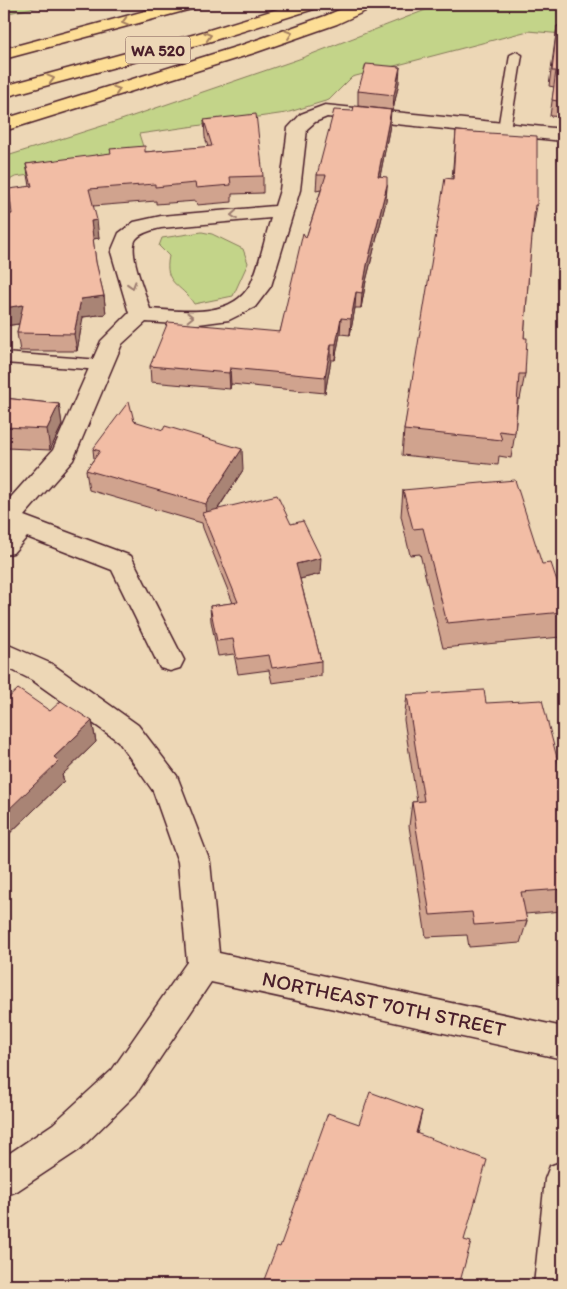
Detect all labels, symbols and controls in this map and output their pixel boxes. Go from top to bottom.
one-way arrow [120,16,129,27]
one-way arrow [285,30,293,40]
one-way arrow [203,32,211,42]
road number: WA 520 [126,36,190,64]
one-way arrow [46,74,55,85]
one-way arrow [113,86,121,96]
one-way arrow [230,209,238,220]
one-way arrow [126,280,136,288]
one-way arrow [186,312,194,322]
street label: NORTHEAST 70TH STREET [260,965,508,1042]

